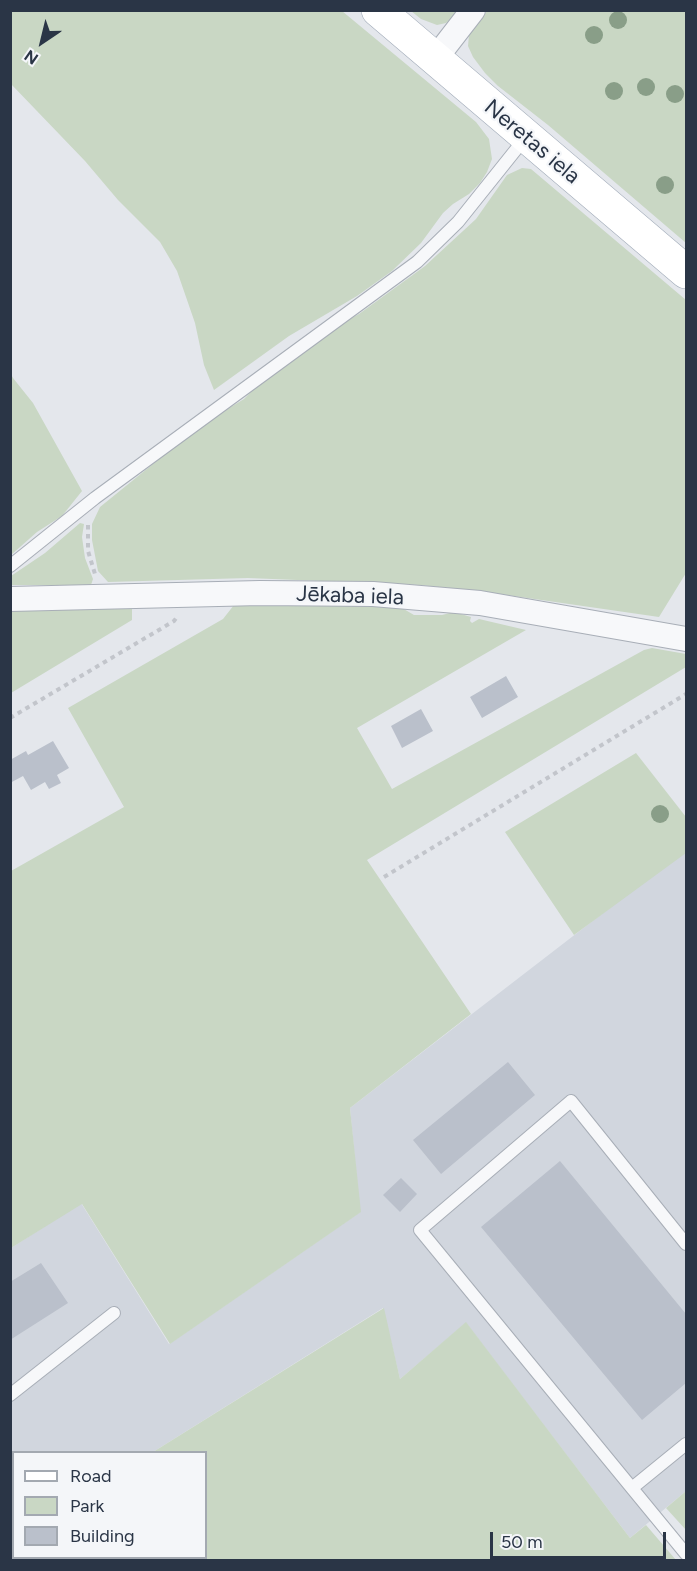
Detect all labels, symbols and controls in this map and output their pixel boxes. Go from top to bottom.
north arrow [12,12,72,72]
text: N [21,46,42,68]
street label: Neretas iela [479,94,585,190]
street label: Jēkaba iela [296,581,404,611]
legend [12,1451,207,1559]
text: Road [70,1465,111,1487]
text: Park [70,1495,104,1517]
scale bar [493,1520,668,1558]
text: Building [70,1525,135,1547]
text: 50 m [501,1531,543,1553]

